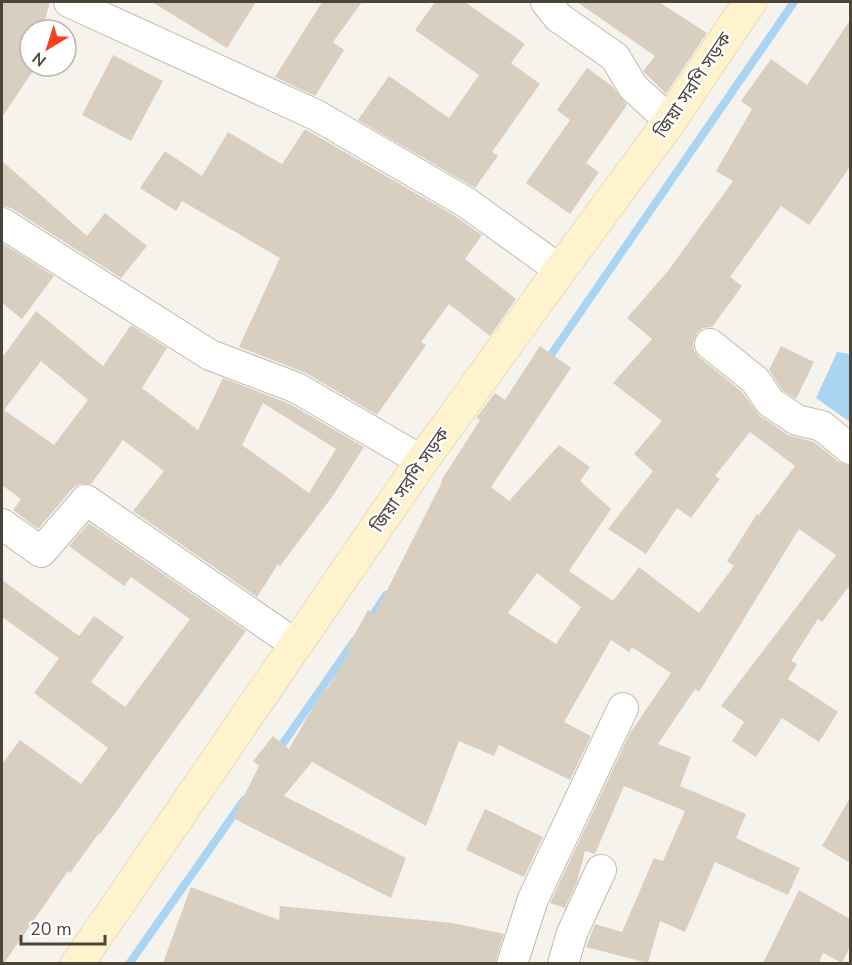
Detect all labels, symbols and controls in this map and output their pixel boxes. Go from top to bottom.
north arrow [18,18,78,78]
street label: জিয়া সরণি সড়ক [648,27,737,143]
text: N [28,47,51,71]
street label: জিয়া সরণি সড়ক [365,423,455,538]
scale bar [21,908,105,946]
text: 20 m [30,917,72,941]

